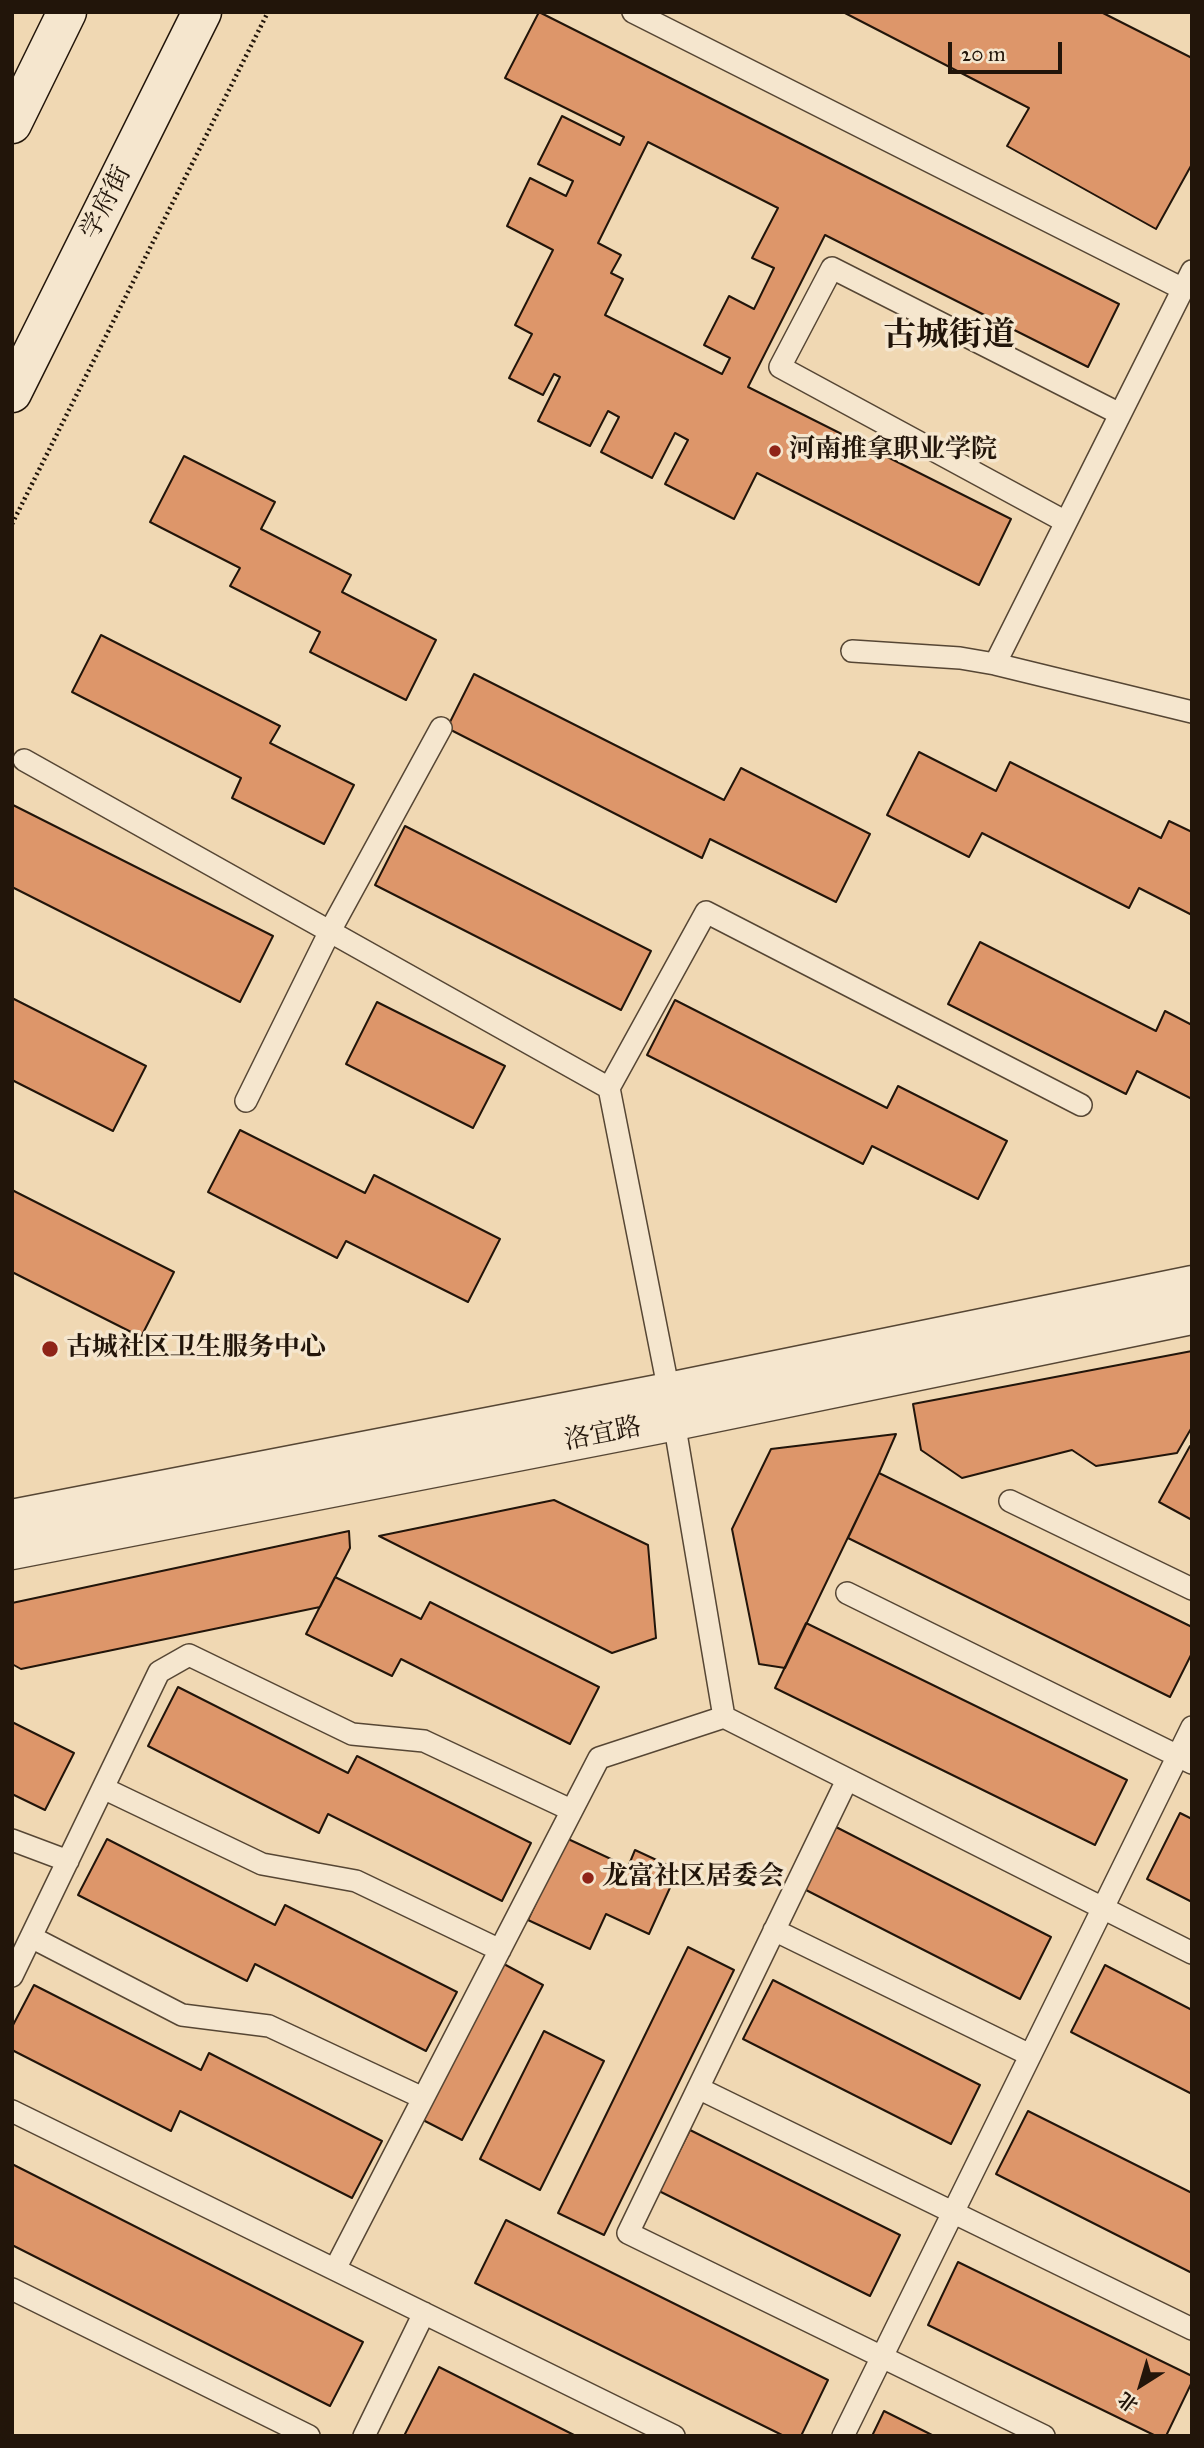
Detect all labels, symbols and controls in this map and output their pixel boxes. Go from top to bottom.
scale bar [952,28,1066,72]
text: 20 m [961,41,1006,67]
street label: 学府街 [75,161,139,245]
district label: 古城街道 [883,317,1015,357]
place label: 河南推拿职业学院 [789,435,997,467]
marker: 河南推拿职业学院 [767,443,783,459]
place label: 古城社区卫生服务中心 [66,1333,326,1365]
marker: 古城社区卫生服务中心 [40,1339,60,1359]
street label: 洛宜路 [562,1412,644,1458]
place label: 龙富社区居委会 [602,1862,784,1894]
marker: 龙富社区居委会 [580,1870,596,1886]
north arrow [1106,2350,1176,2420]
text: 北 [1114,2387,1143,2417]

